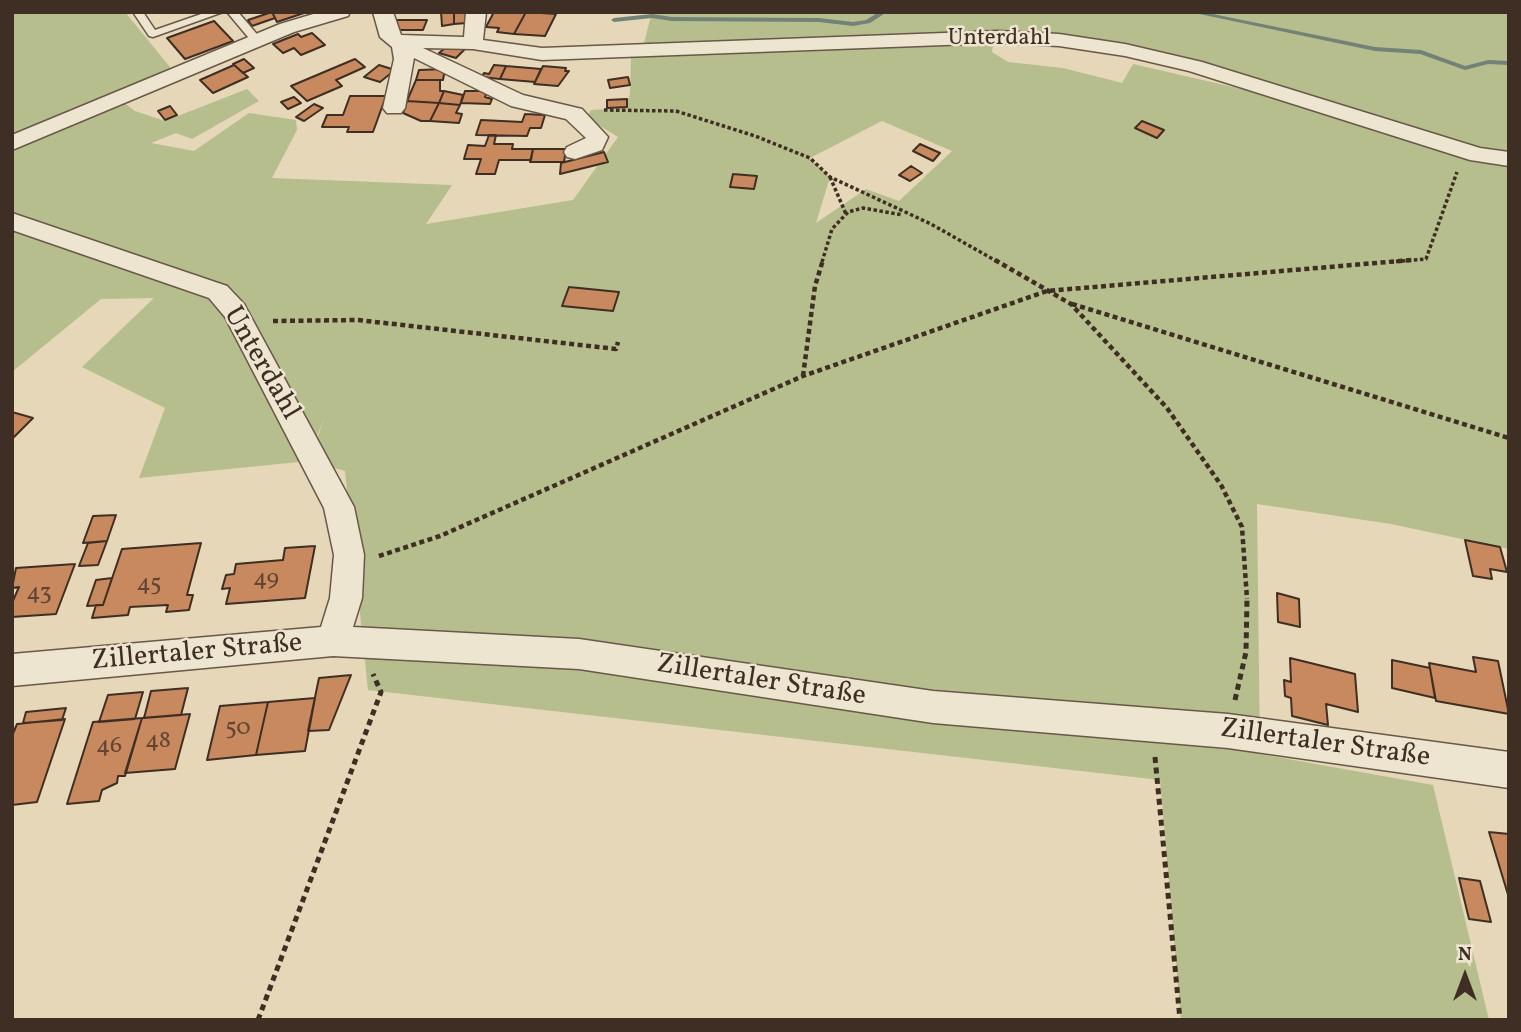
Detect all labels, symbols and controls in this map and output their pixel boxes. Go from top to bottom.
street label: Unterdahl [948,26,1050,54]
street label: Unterdahl [214,301,306,427]
house number: 49 [253,567,279,595]
house number: 45 [136,572,162,600]
house number: 43 [26,581,52,609]
street label: Zillertaler Straße [90,628,304,680]
street label: Zillertaler Straße [654,649,868,715]
street label: Zillertaler Straße [1218,714,1432,776]
house number: 50 [225,716,251,744]
house number: 48 [145,729,171,757]
house number: 46 [96,734,122,762]
north arrow [1430,941,1500,1011]
text: N [1458,942,1472,968]

